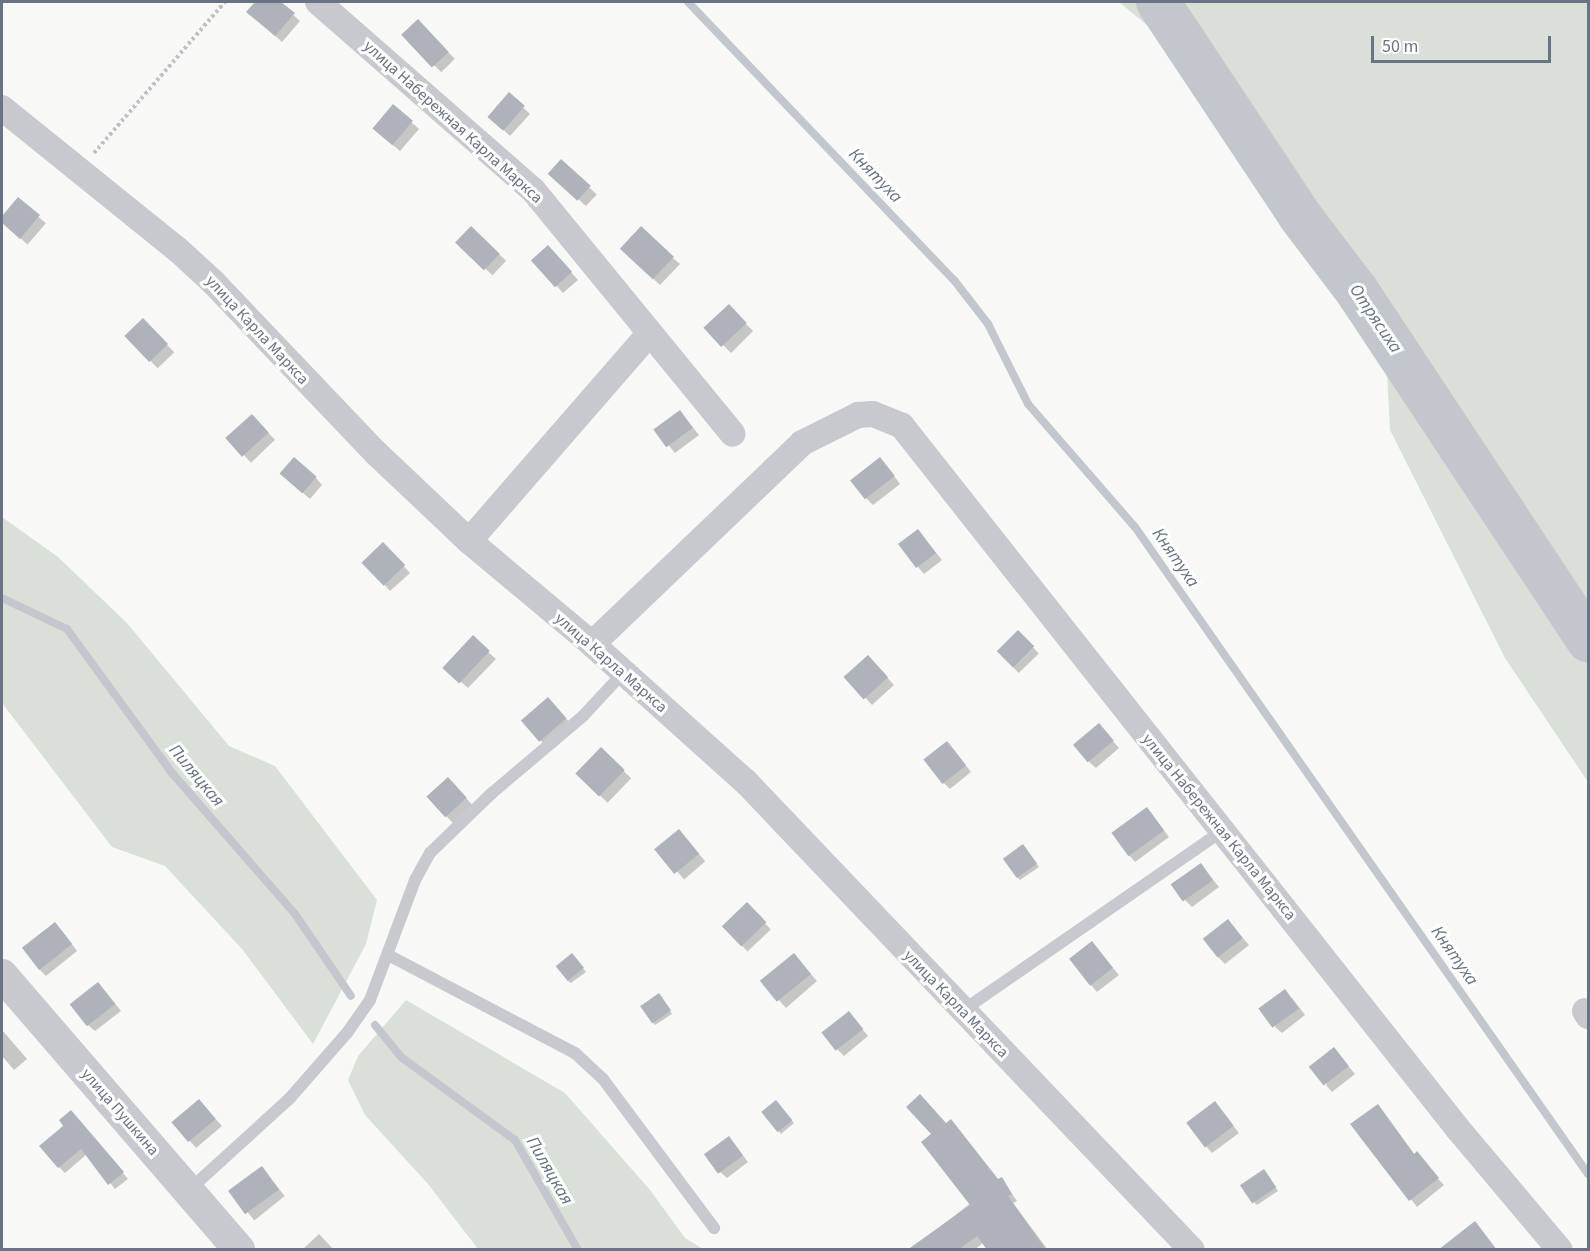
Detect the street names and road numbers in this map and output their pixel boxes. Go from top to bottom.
street label: улица Набережная Карла Маркса [360,37,546,207]
street label: улица Карла Маркса [201,271,313,389]
street label: улица Карла Маркса [551,609,671,717]
street label: улица Набережная Карла Маркса [1138,730,1300,924]
street label: улица Карла Маркса [900,946,1012,1062]
street label: улица Пушкина [77,1065,163,1159]

